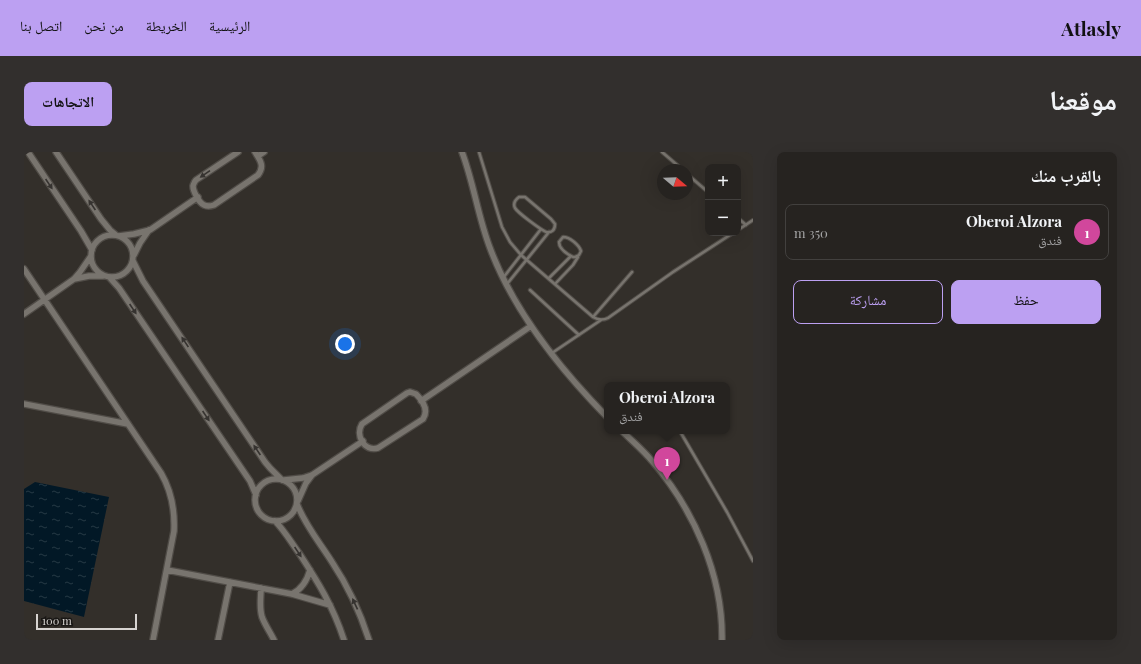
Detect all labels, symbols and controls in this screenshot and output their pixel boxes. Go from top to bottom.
text: Atlasly [1061,15,1121,41]
text: اتصل بنا [20,16,62,35]
text: من نحن [84,16,124,35]
text: الخريطة [146,16,187,35]
text: الرئيسية [209,16,250,35]
text: موقعنا [1049,80,1117,117]
button: الاتجاهات [24,82,112,126]
north arrow [657,164,693,200]
map controls [705,164,741,236]
button: + [705,164,741,200]
text: بالقرب منك [1031,164,1101,186]
one-way arrow [200,170,211,178]
one-way arrow [45,179,53,190]
one-way arrow [88,200,96,211]
button: − [705,200,741,236]
text: Oberoi Alzora [966,211,1062,231]
text: 350 m [794,224,828,241]
text: 1 [1085,224,1090,241]
text: فندق [1038,231,1062,248]
button: مشاركة [793,280,943,324]
button: حفظ [951,280,1101,324]
one-way arrow [129,304,137,314]
your location [335,334,355,354]
one-way arrow [181,337,188,348]
popup [604,382,730,434]
text: Oberoi Alzora [619,387,715,407]
text: فندق [619,407,643,424]
one-way arrow [203,410,210,422]
one-way arrow [253,445,261,455]
pin: 1 [654,447,680,480]
one-way arrow [294,547,302,557]
one-way arrow [352,598,358,609]
scale bar [36,612,137,631]
text: 100 m [42,613,72,628]

